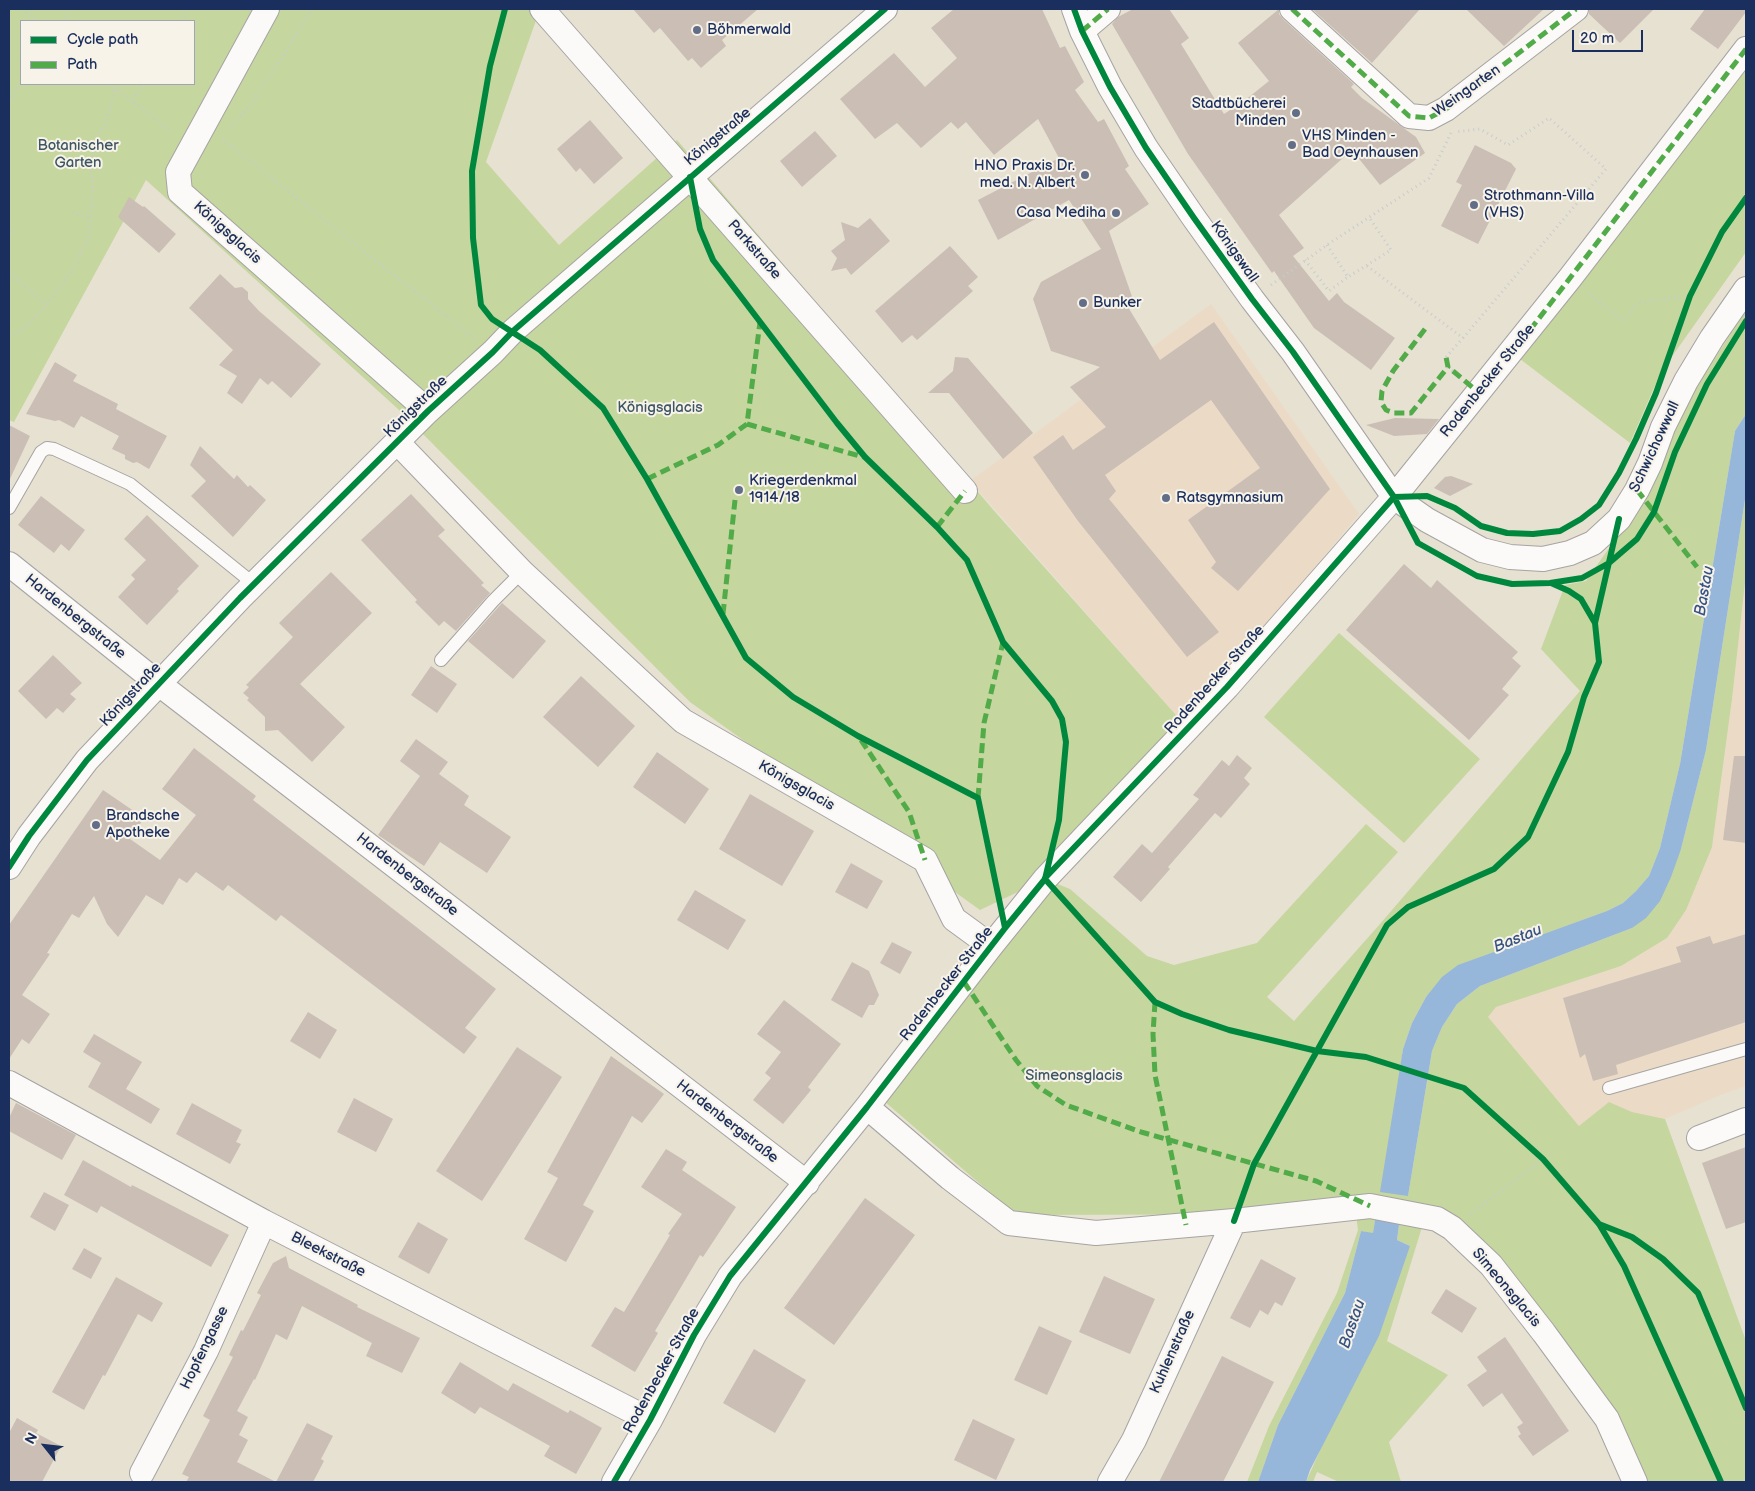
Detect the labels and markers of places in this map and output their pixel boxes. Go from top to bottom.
place label: Böhmerwald [707,21,791,39]
marker: Böhmerwald [691,24,703,36]
place label: Stadtbücherei Minden [1192,95,1286,130]
marker: Stadtbücherei Minden [1290,107,1302,119]
place label: VHS Minden - Bad Oeynhausen [1302,127,1419,162]
marker: VHS Minden - Bad Oeynhausen [1286,139,1298,151]
place label: HNO Praxis Dr. med. N. Albert [974,157,1075,192]
marker: HNO Praxis Dr. med. N. Albert [1079,169,1091,181]
place label: Strothmann-Villa (VHS) [1484,187,1594,222]
marker: Strothmann-Villa (VHS) [1468,199,1480,211]
place label: Casa Mediha [1016,204,1106,222]
marker: Casa Mediha [1110,207,1122,219]
place label: Bunker [1093,294,1141,312]
marker: Bunker [1077,297,1089,309]
place label: Kriegerdenkmal 1914/18 [749,472,857,507]
marker: Kriegerdenkmal 1914/18 [733,484,745,496]
place label: Ratsgymnasium [1176,489,1284,507]
marker: Ratsgymnasium [1160,492,1172,504]
place label: Brandsche Apotheke [106,807,180,842]
marker: Brandsche Apotheke [90,819,102,831]

